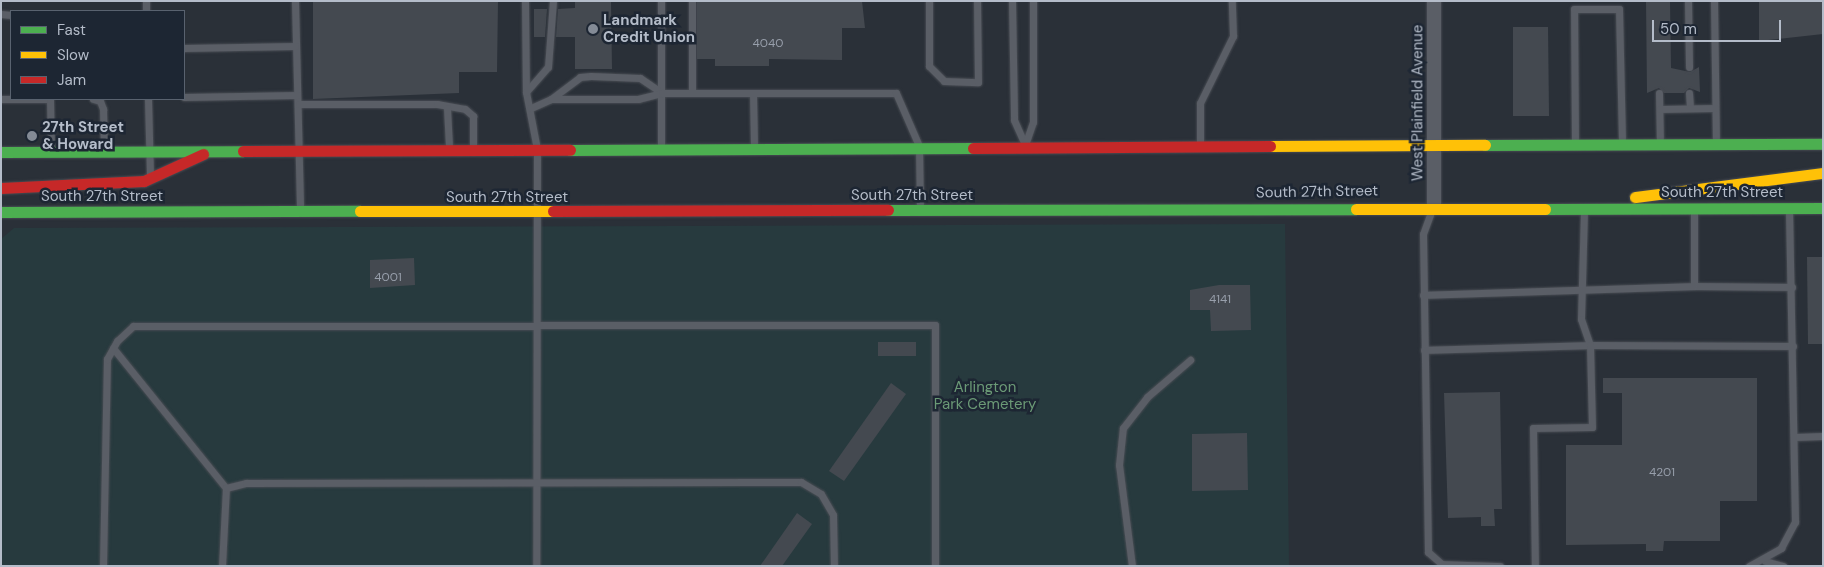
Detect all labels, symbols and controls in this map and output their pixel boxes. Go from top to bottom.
legend [10,10,185,100]
scale bar [1654,10,1783,42]
place label: Landmark Credit Union [603,11,695,46]
text: 50 m [1660,19,1697,39]
text: Fast [57,20,86,40]
marker: Landmark Credit Union [587,23,599,35]
street label: West Plainfield Avenue [1409,25,1427,181]
house number: 4040 [753,37,783,51]
text: Slow [57,45,89,65]
text: Jam [57,70,86,90]
place label: 27th Street & Howard [42,118,124,153]
marker: 27th Street & Howard [26,130,38,142]
street label: South 27th Street [1256,182,1378,202]
street label: South 27th Street [1661,184,1783,202]
street label: South 27th Street [851,187,973,205]
street label: South 27th Street [41,188,163,206]
street label: South 27th Street [446,189,568,207]
house number: 4001 [374,271,402,285]
house number: 4141 [1209,293,1231,307]
park label: Arlington Park Cemetery [934,378,1036,413]
house number: 4201 [1649,466,1675,480]

